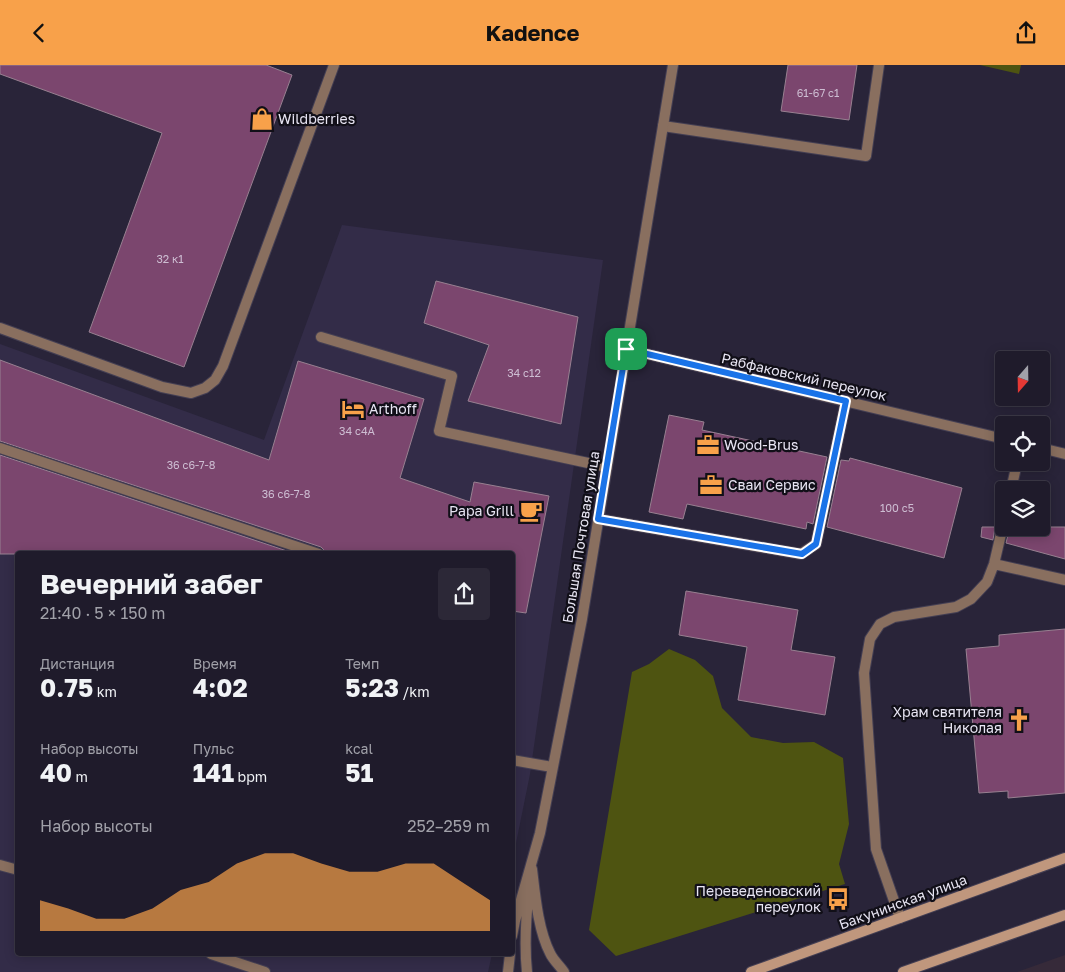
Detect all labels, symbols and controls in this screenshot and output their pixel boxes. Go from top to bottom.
icon: back [25,19,53,47]
text: Kadence [486,19,579,46]
icon: share [1012,19,1040,47]
house number: 61-67 с1 [797,86,839,99]
shop icon: Wildberries [249,106,275,132]
place label: Wildberries [278,110,355,127]
house number: 32 к1 [156,252,184,265]
pin [605,328,647,370]
icon: arrive [612,335,640,363]
street label: Рабфаковский переулок [720,349,888,404]
north arrow [995,351,1050,406]
map controls [995,351,1050,536]
house number: 34 с12 [507,366,541,379]
hotel icon: Arthoff [340,396,366,422]
place label: Arthoff [369,400,417,417]
button: locate [995,416,1050,471]
house number: 34 с4А [339,424,376,437]
office icon: Wood-Brus [695,432,721,458]
place label: Wood-Brus [724,436,798,453]
street label: Большая Почтовая улица [559,450,603,624]
house number: 36 с6-7-8 [167,458,216,471]
office icon: Сваи Сервис [698,472,724,498]
place label: Сваи Сервис [728,476,816,493]
button: layers [995,481,1050,536]
house number: 36 с6-7-8 [262,487,311,500]
cafe icon: Papa Grill [518,498,544,524]
house number: 100 с5 [880,501,914,514]
place label: Papa Grill [449,502,514,519]
text: Вечерний забег [40,567,263,600]
button: share [438,568,490,620]
text: 21:40 · 5 × 150 m [40,603,166,623]
text: Дистанция [40,655,115,672]
text: Время [193,655,237,672]
text: Темп [345,655,379,672]
text: 0.75 [40,672,93,703]
text: 4:02 [193,672,248,703]
text: 5:23 [345,672,399,703]
text: km [93,683,117,700]
text: /km [399,683,430,700]
place label: Храм святителя Николая [893,703,1002,736]
church icon: Храм святителя Николая [1006,707,1032,733]
text: Набор высоты [40,740,139,757]
text: Пульс [193,740,234,757]
text: kcal [345,740,373,757]
text: 40 [40,757,72,788]
text: 141 [193,757,234,788]
text: 51 [345,757,373,788]
text: m [72,768,88,785]
text: bpm [234,768,267,785]
text: Набор высоты [40,816,153,836]
text: 252–259 m [407,816,490,836]
street label: Бакунинская улица [837,870,969,933]
place label: Переведеновский переулок [696,882,821,915]
bus stop icon: Переведеновский переулок [825,886,851,912]

